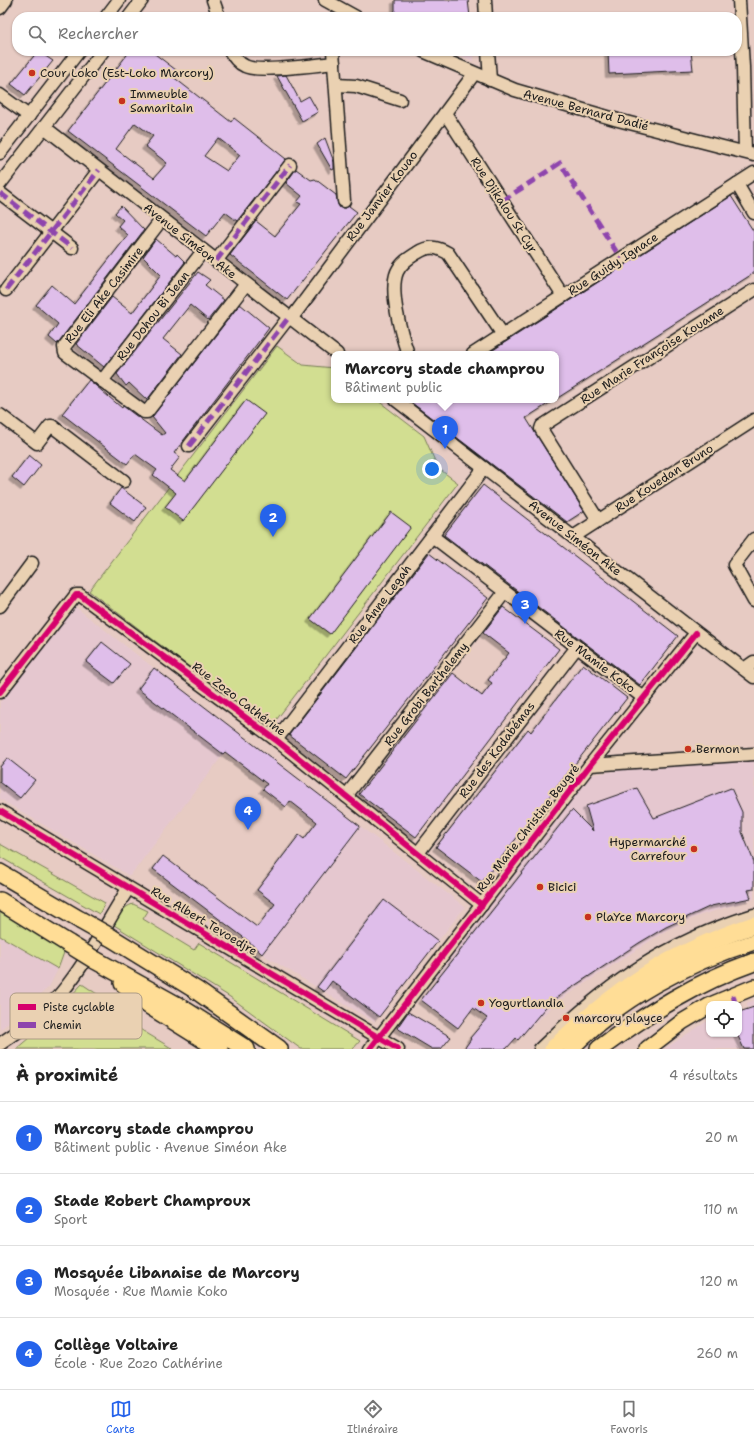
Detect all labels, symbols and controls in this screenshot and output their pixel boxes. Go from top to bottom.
search box [12,12,742,56]
icon: search [26,23,48,45]
text: Rechercher [58,24,139,44]
place label: Cour Loko (Est-Loko Marcory) [40,65,214,81]
marker: Cour Loko (Est-Loko Marcory) [27,68,37,78]
place label: Immeuble Samaritain [130,86,193,116]
street label: Avenue Bernard Dadié [522,86,651,135]
marker: Immeuble Samaritain [117,96,127,106]
street label: Rue Janvier Kouao [343,148,421,244]
street label: Rue Djikalou St Cyr [467,154,541,256]
street label: Avenue Siméon Ake [140,200,240,282]
street label: Rue Guidy Ignace [565,229,661,299]
street label: Rue Eli Ake Casimire [61,243,147,347]
street label: Rue Dohou Bi Jean [113,268,193,364]
street label: Rue Marie Françoise Kouame [577,302,727,408]
popup [331,351,559,403]
text: Marcory stade champrou [345,359,545,379]
text: Bâtiment public [345,379,442,396]
pin: 1 [432,416,458,449]
street label: Rue Kouedan Bruno [612,440,716,516]
your location [422,459,442,479]
street label: Avenue Siméon Ake [525,497,625,579]
pin: 2 [260,504,286,537]
street label: Rue Anne Legah [345,561,415,647]
pin: 3 [512,591,538,624]
street label: Rue Mamie Koko [551,625,639,697]
street label: Rue Grobi Barthelemy [380,639,472,749]
street label: Rue Zozo Cathérine [189,658,289,740]
street label: Rue des Kodabémas [455,698,539,801]
place label: Bermon [696,741,740,757]
marker: Bermon [683,744,693,754]
street label: Rue Marie Christine Beugré [473,761,583,895]
pin: 4 [235,797,261,830]
place label: Hypermarché Carrefour [609,834,686,864]
marker: Hypermarché Carrefour [689,844,699,854]
place label: Bicici [548,879,576,895]
marker: Bicici [535,882,545,892]
street label: Rue Albert Tevoedjre [148,883,260,959]
place label: PlaYce Marcory [596,909,685,925]
marker: PlaYce Marcory [583,912,593,922]
legend [10,993,142,1039]
place label: Yogurtlandia [489,995,564,1011]
marker: Yogurtlandia [476,998,486,1008]
text: Piste cyclable [43,1000,115,1015]
map controls [706,1001,742,1037]
button: locate [706,1001,742,1037]
place label: marcory playce [574,1010,663,1026]
marker: marcory playce [561,1013,571,1023]
text: Chemin [43,1018,82,1033]
text: À proximité [16,1064,118,1086]
text: 4 résultats [669,1067,738,1084]
text: Marcory stade champrou [54,1119,254,1139]
text: 1 [26,1129,32,1146]
text: 20 m [705,1129,738,1146]
text: Bâtiment public · Avenue Siméon Ake [54,1139,287,1156]
text: Stade Robert Champroux [54,1191,250,1211]
text: 2 [24,1201,34,1218]
text: 110 m [703,1201,738,1218]
text: Sport [54,1211,87,1228]
text: Mosquée Libanaise de Marcory [54,1263,300,1283]
text: 3 [24,1273,34,1290]
text: 120 m [700,1273,738,1290]
text: Mosquée · Rue Mamie Koko [54,1283,228,1300]
text: Collège Voltaire [54,1335,178,1355]
text: 4 [24,1345,34,1362]
text: 260 m [696,1345,738,1362]
text: École · Rue Zozo Cathérine [54,1355,223,1372]
tab: Carte [106,1398,135,1437]
tab: Itinéraire [347,1398,398,1437]
tab: Favoris [610,1398,648,1437]

